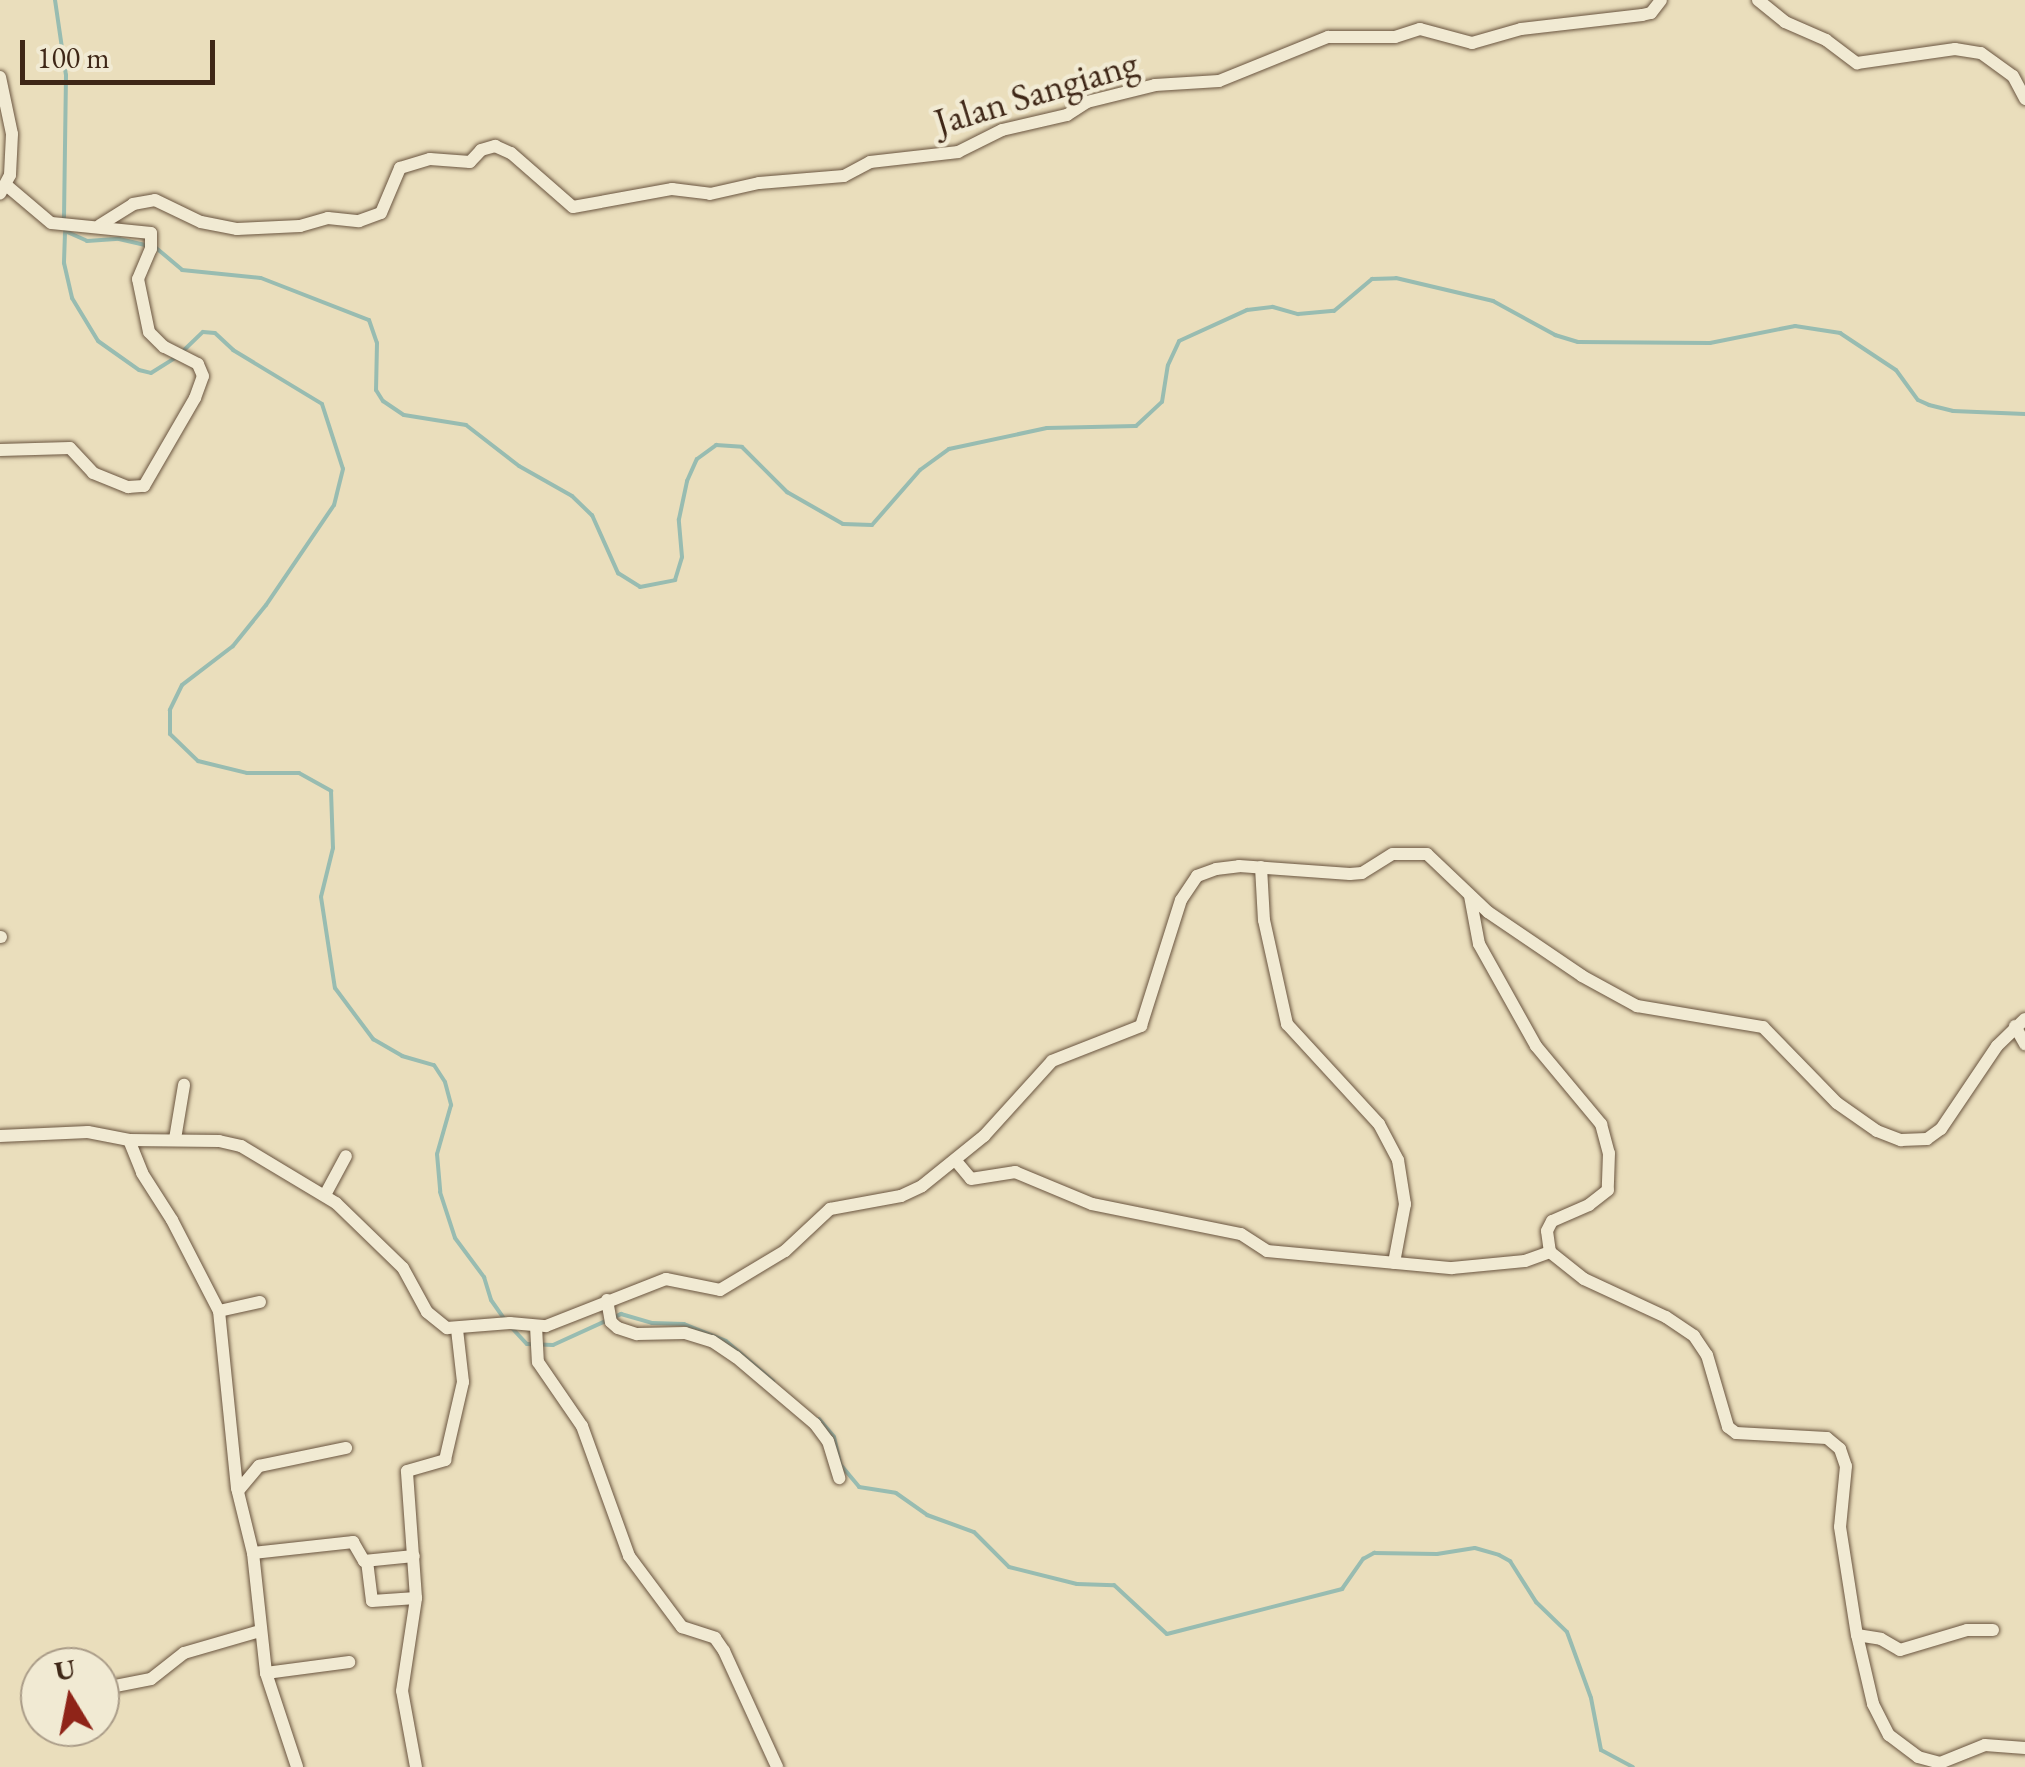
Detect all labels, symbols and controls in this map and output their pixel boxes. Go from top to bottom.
scale bar [25,20,220,82]
text: 100 m [37,38,110,77]
street label: Jalan Sangiang [929,39,1143,145]
north arrow [20,1647,120,1747]
text: U [52,1650,79,1689]

